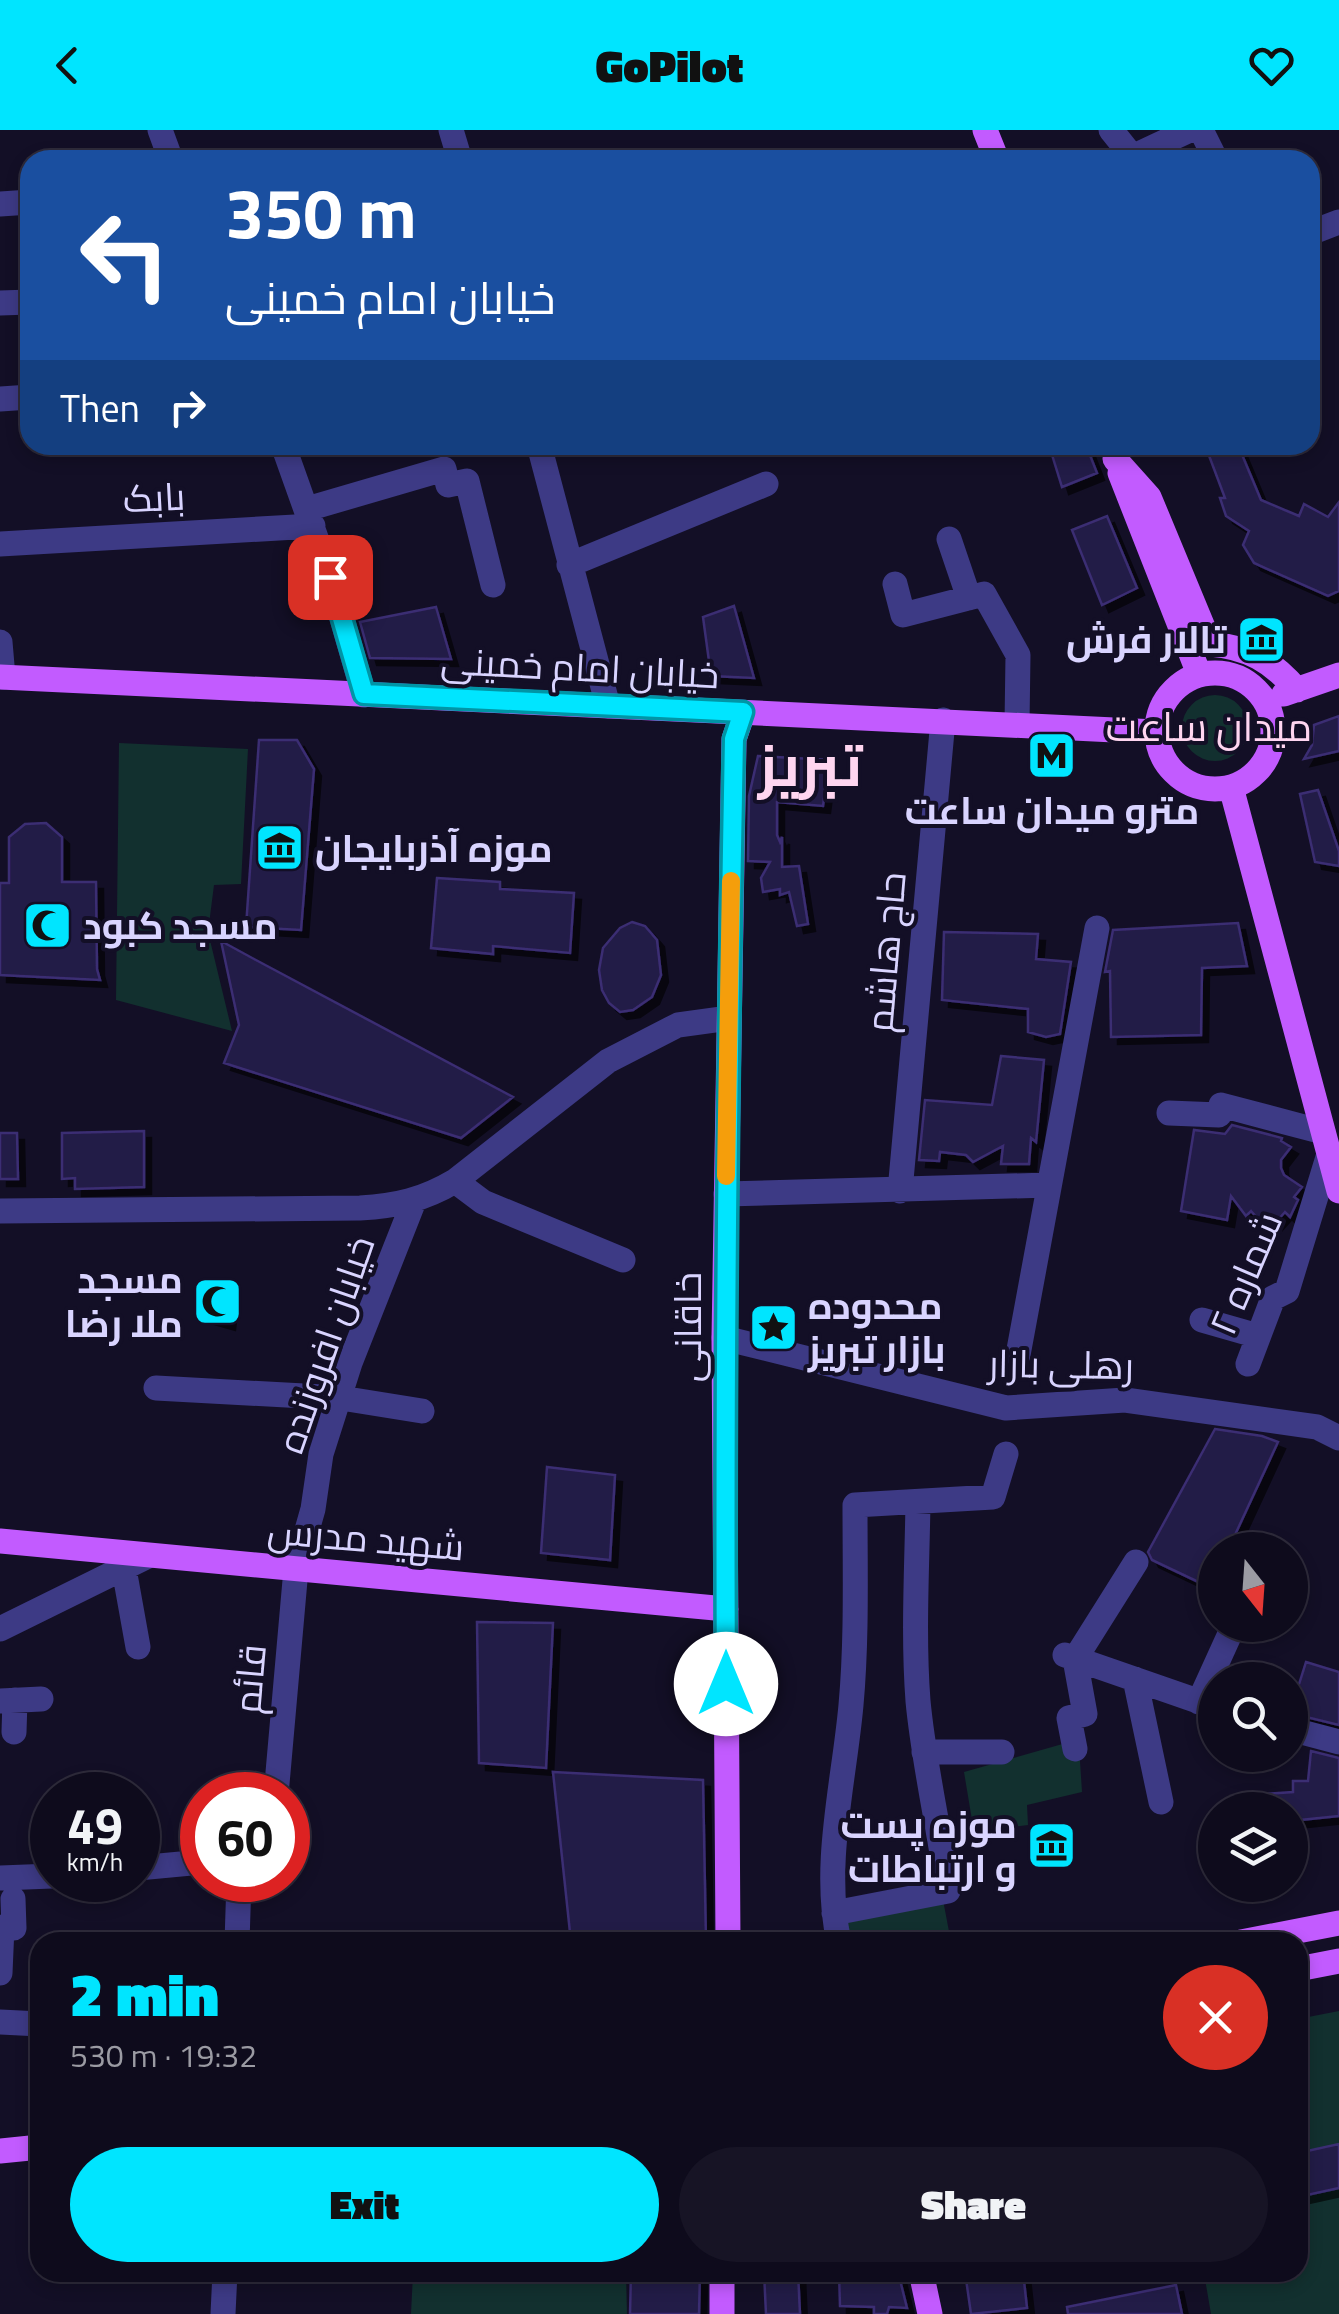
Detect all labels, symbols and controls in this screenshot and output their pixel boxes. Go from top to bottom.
text: GoPilot [595,31,744,99]
icon: back [40,38,95,93]
icon: heart [1244,38,1299,93]
text: 350 m [225,159,417,265]
icon: left [60,190,190,320]
text: خیابان امام خمینی [225,263,556,331]
text: Then [60,379,140,437]
icon: right [160,380,215,435]
street label: بابک [121,466,187,528]
pin [288,535,373,620]
icon: arrive [303,550,358,605]
place label: تالار فرش [1066,610,1227,668]
museum icon: تالار فرش [1235,613,1287,665]
street label: خیابان امام خمینی [439,631,721,703]
district label: میدان ساعت [1106,696,1312,757]
district label: تبریز [756,720,864,809]
metro station icon: مترو میدان ساعت [1026,730,1078,782]
place label: مترو میدان ساعت [905,781,1199,839]
place label: موزه آذربایجان [315,819,553,877]
museum icon: موزه آذربایجان [254,822,306,874]
street label: حاج هاشم [849,869,921,1035]
place label: مسجد کبود [83,896,278,954]
mosque icon: مسجد کبود [22,899,74,951]
street label: شماره ۲ [1193,1202,1297,1344]
street label: خیابان افروزنده [261,1227,389,1461]
place label: مسجد ملا رضا [65,1250,183,1352]
street label: خاقانی [658,1272,716,1382]
mosque icon: مسجد ملا رضا [192,1275,244,1327]
place label: محدوده بازار تبریز [807,1276,946,1378]
place icon: محدوده بازار تبریز [747,1301,799,1353]
street label: رهلی بازار [986,1334,1134,1394]
street label: شهید مدرس [265,1501,467,1575]
north arrow [1198,1532,1308,1642]
map controls [1198,1532,1308,1902]
position arrow [674,1632,778,1736]
street label: قائم [217,1642,281,1716]
button: search [1198,1662,1308,1772]
speed limit sign: 60 [180,1772,310,1902]
text: 49 [67,1787,123,1863]
button: layers [1198,1792,1308,1902]
place label: موزه پست و ارتباطات [841,1795,1017,1897]
museum icon: موزه پست و ارتباطات [1026,1820,1078,1872]
text: km/h [67,1843,123,1881]
text: 2 min [70,1948,219,2039]
button: close [1163,1965,1268,2070]
text: 530 m · 19:32 [70,2031,257,2079]
button: Exit [70,2147,659,2262]
button: Share [679,2147,1268,2262]

